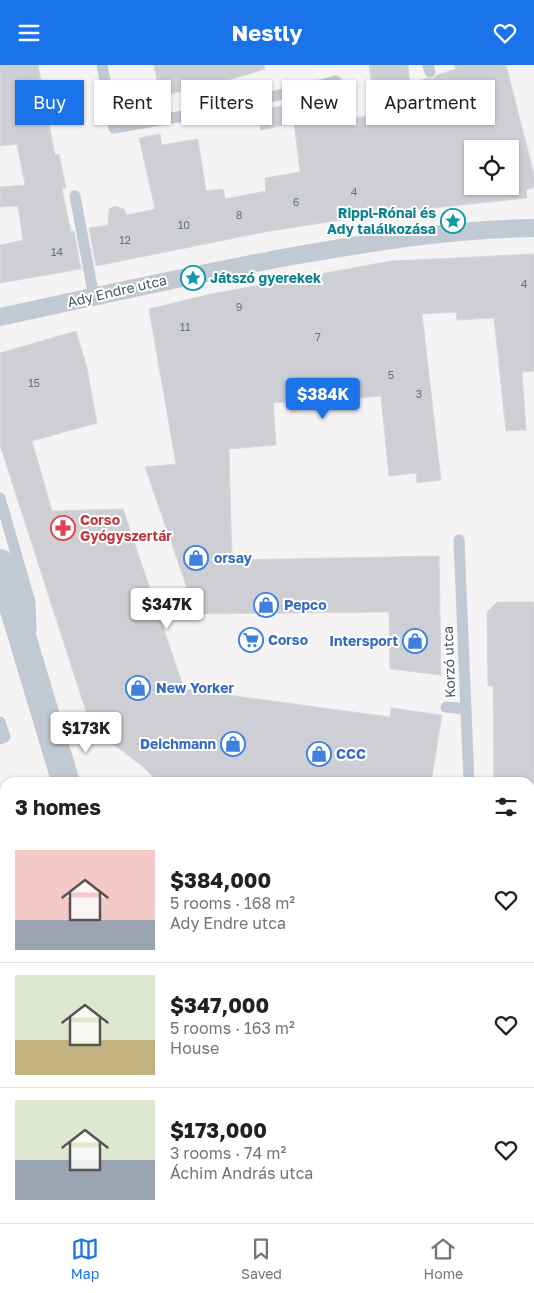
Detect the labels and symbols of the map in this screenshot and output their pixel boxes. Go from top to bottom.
house number: 4 [351,185,358,198]
house number: 6 [293,195,300,208]
place label: Rippl-Rónai és Ady találkozása [327,204,436,237]
house number: 8 [236,208,243,221]
place icon: Rippl-Rónai és Ady találkozása [440,208,466,234]
house number: 10 [178,218,190,231]
house number: 12 [119,233,131,246]
house number: 14 [51,245,63,258]
place icon: Játszó gyerekek [180,265,206,291]
place label: Játszó gyerekek [210,269,321,286]
street label: Ady Endre utca [66,271,168,310]
house number: 4 [521,277,528,290]
house number: 9 [236,300,242,313]
house number: 11 [180,320,190,333]
house number: 7 [315,330,321,343]
house number: 5 [388,368,394,381]
house number: 15 [28,376,40,389]
pin: $384K [288,377,358,420]
house number: 3 [416,387,422,400]
place label: Corso Gyógyszertár [80,511,172,544]
pharmacy icon: Corso Gyógyszertár [50,515,76,541]
shop icon: orsay [183,545,209,571]
place label: orsay [214,549,253,566]
pin: $347K [132,587,202,630]
shop icon: Pepco [253,592,279,618]
place label: Pepco [284,596,327,613]
street label: Korzó utca [439,626,458,698]
supermarket icon: Corso [238,627,264,653]
shop icon: Intersport [402,628,428,654]
place label: Corso [268,631,308,648]
place label: Intersport [329,632,398,649]
shop icon: New Yorker [125,675,151,701]
place label: New Yorker [156,679,234,696]
pin: $173K [51,711,121,754]
shop icon: Deichmann [220,731,246,757]
place label: Deichmann [140,735,216,752]
shop icon: CCC [306,741,332,767]
place label: CCC [336,745,366,762]

